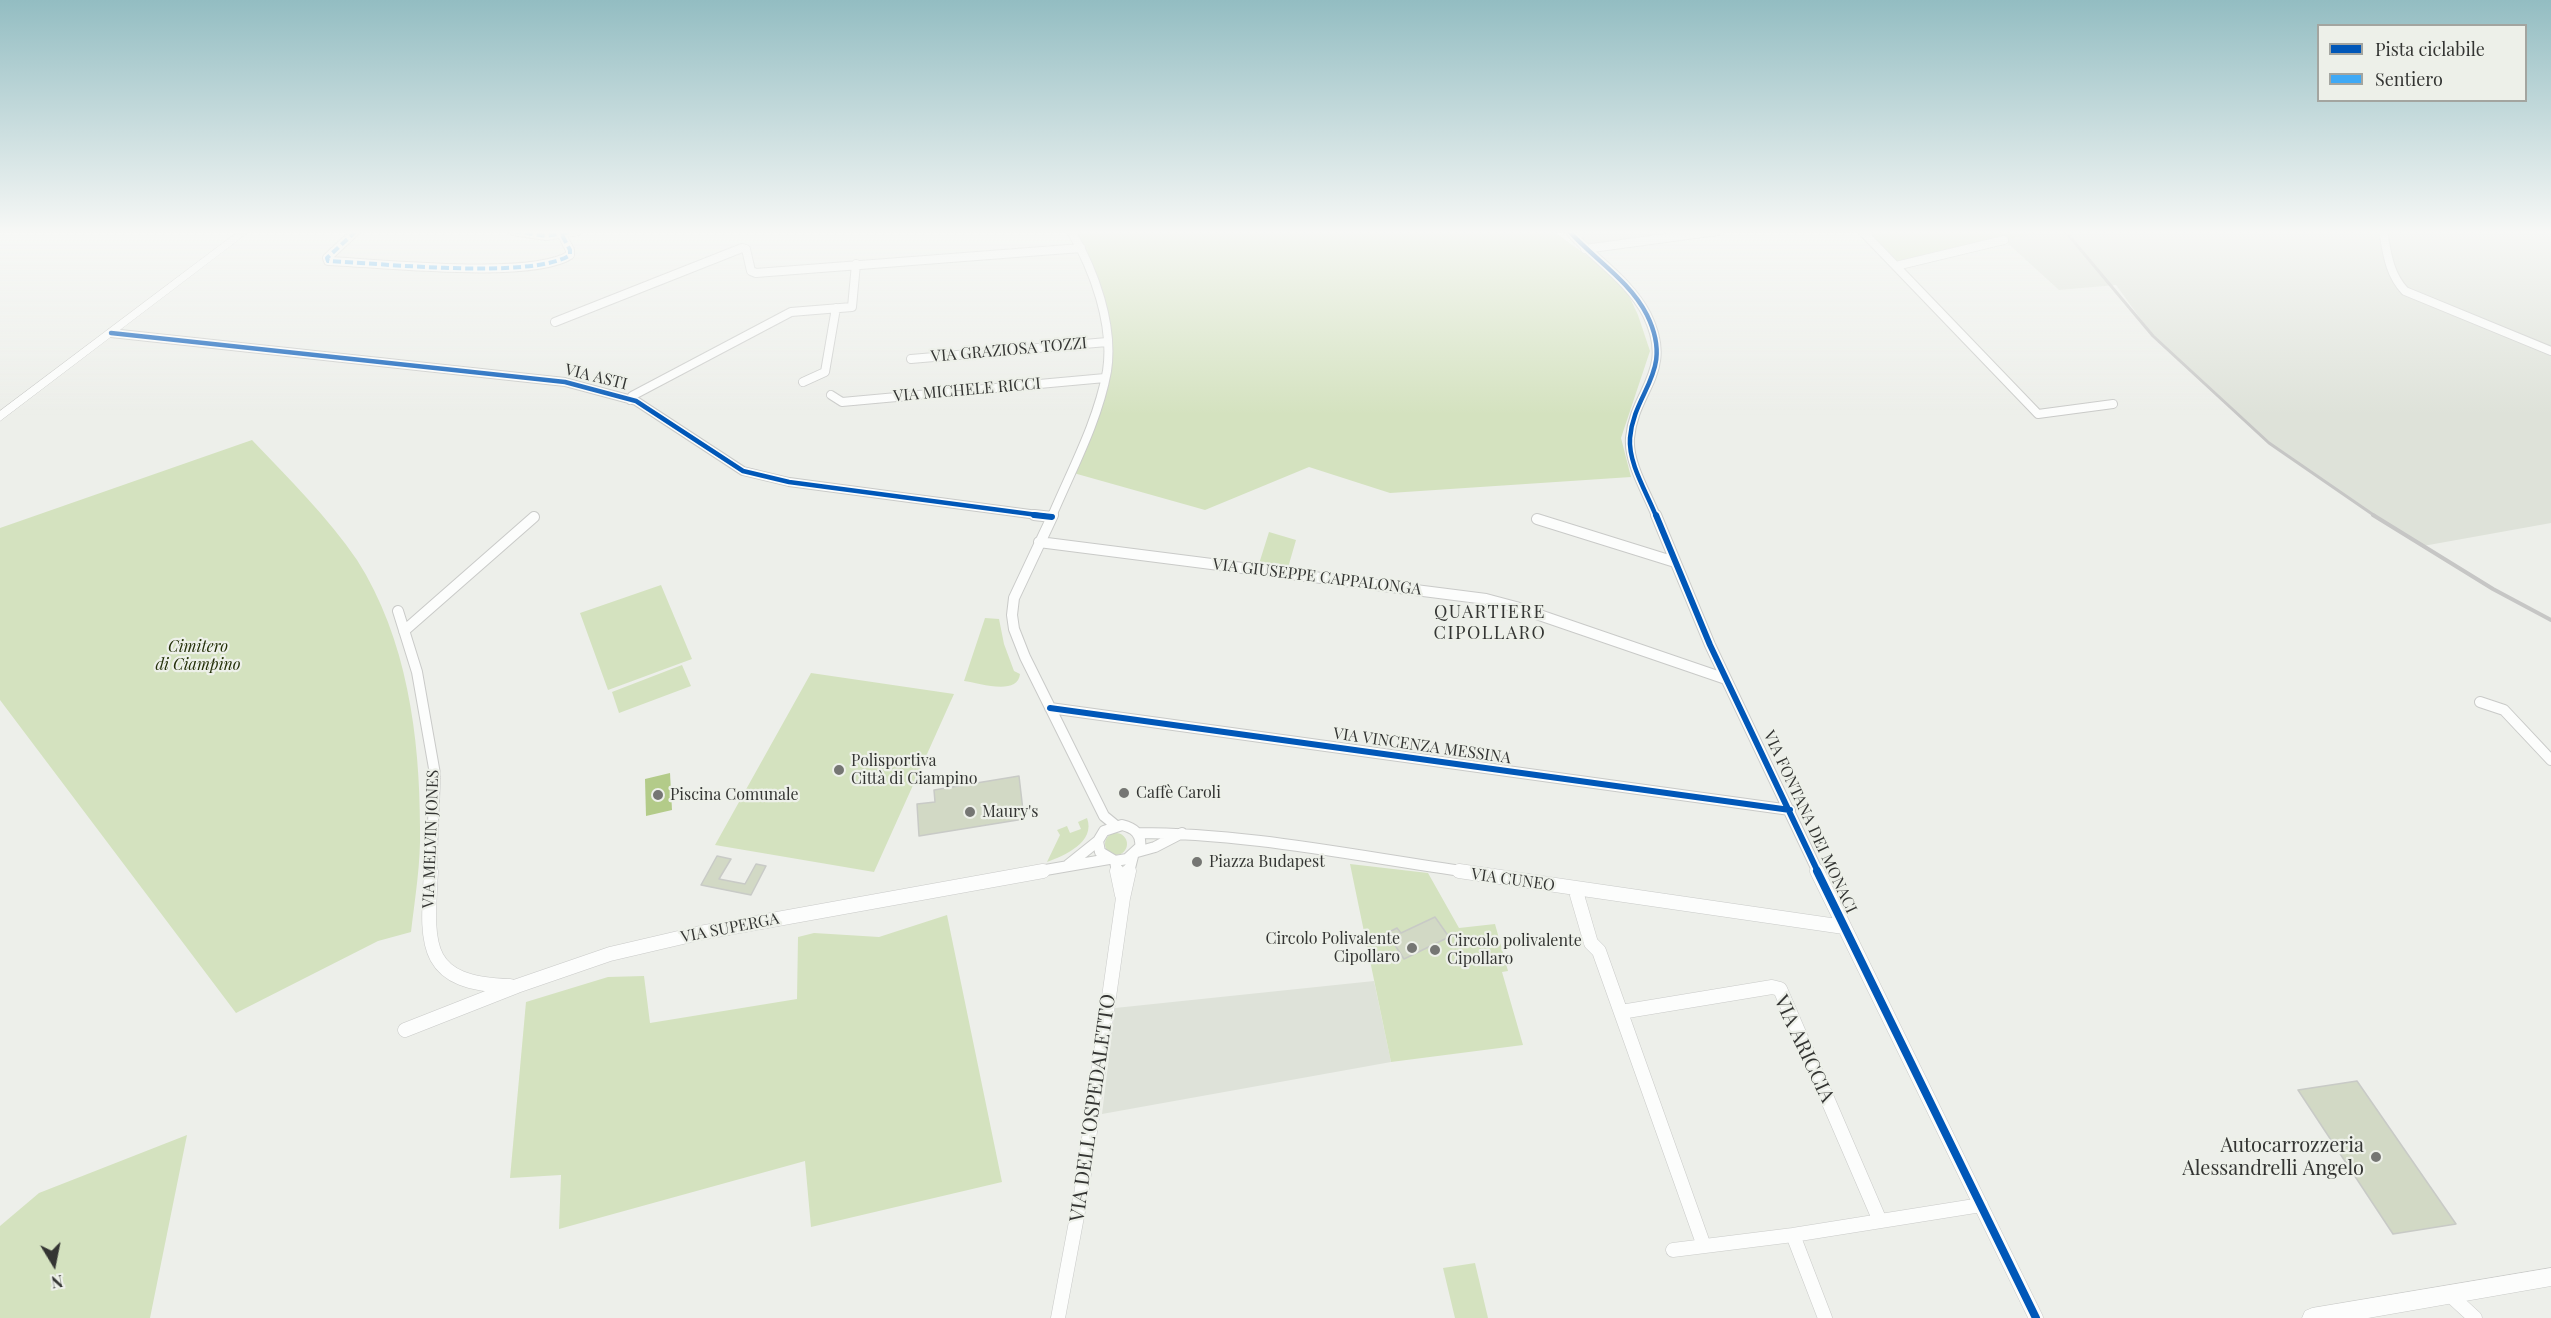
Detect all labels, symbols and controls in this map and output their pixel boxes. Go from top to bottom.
legend [2317,24,2527,102]
text: Pista ciclabile [2375,37,2485,61]
text: Sentiero [2375,67,2443,91]
street label: VIA GRAZIOSA TOZZI [930,334,1088,366]
street label: VIA ASTI [563,360,629,394]
street label: VIA MICHELE RICCI [892,374,1042,406]
street label: VIA GIUSEPPE CAPPALONGA [1212,555,1422,599]
district label: QUARTIERE CIPOLLARO [1434,601,1546,644]
park label: Cimitero di Ciampino [155,637,241,675]
street label: VIA VINCENZA MESSINA [1332,724,1512,768]
street label: VIA FONTANA DEI MONACI [1759,728,1861,916]
place label: Polisportiva Città di Ciampino [851,751,977,789]
marker: Polisportiva Città di Ciampino [832,763,846,777]
street label: VIA MELVIN JONES [419,769,443,909]
place label: Caffè Caroli [1136,783,1221,803]
place label: Piscina Comunale [670,785,798,805]
marker: Caffè Caroli [1117,786,1131,800]
marker: Piscina Comunale [651,788,665,802]
place label: Maury's [982,802,1038,822]
marker: Maury's [963,805,977,819]
place label: Piazza Budapest [1209,852,1325,872]
marker: Piazza Budapest [1190,855,1204,869]
street label: VIA CUNEO [1470,865,1556,895]
street label: VIA SUPERGA [679,909,781,947]
place label: Circolo Polivalente Cipollaro [1265,929,1400,967]
place label: Circolo polivalente Cipollaro [1447,931,1582,969]
marker: Circolo Polivalente Cipollaro [1405,941,1419,955]
marker: Circolo polivalente Cipollaro [1428,943,1442,957]
street label: VIA DELL'OSPEDALETTO [1065,992,1121,1224]
street label: VIA ARICCIA [1769,992,1839,1106]
place label: Autocarrozzeria Alessandrelli Angelo [2182,1134,2364,1181]
marker: Autocarrozzeria Alessandrelli Angelo [2369,1150,2383,1164]
north arrow [24,1234,84,1294]
text: N [50,1271,65,1294]

